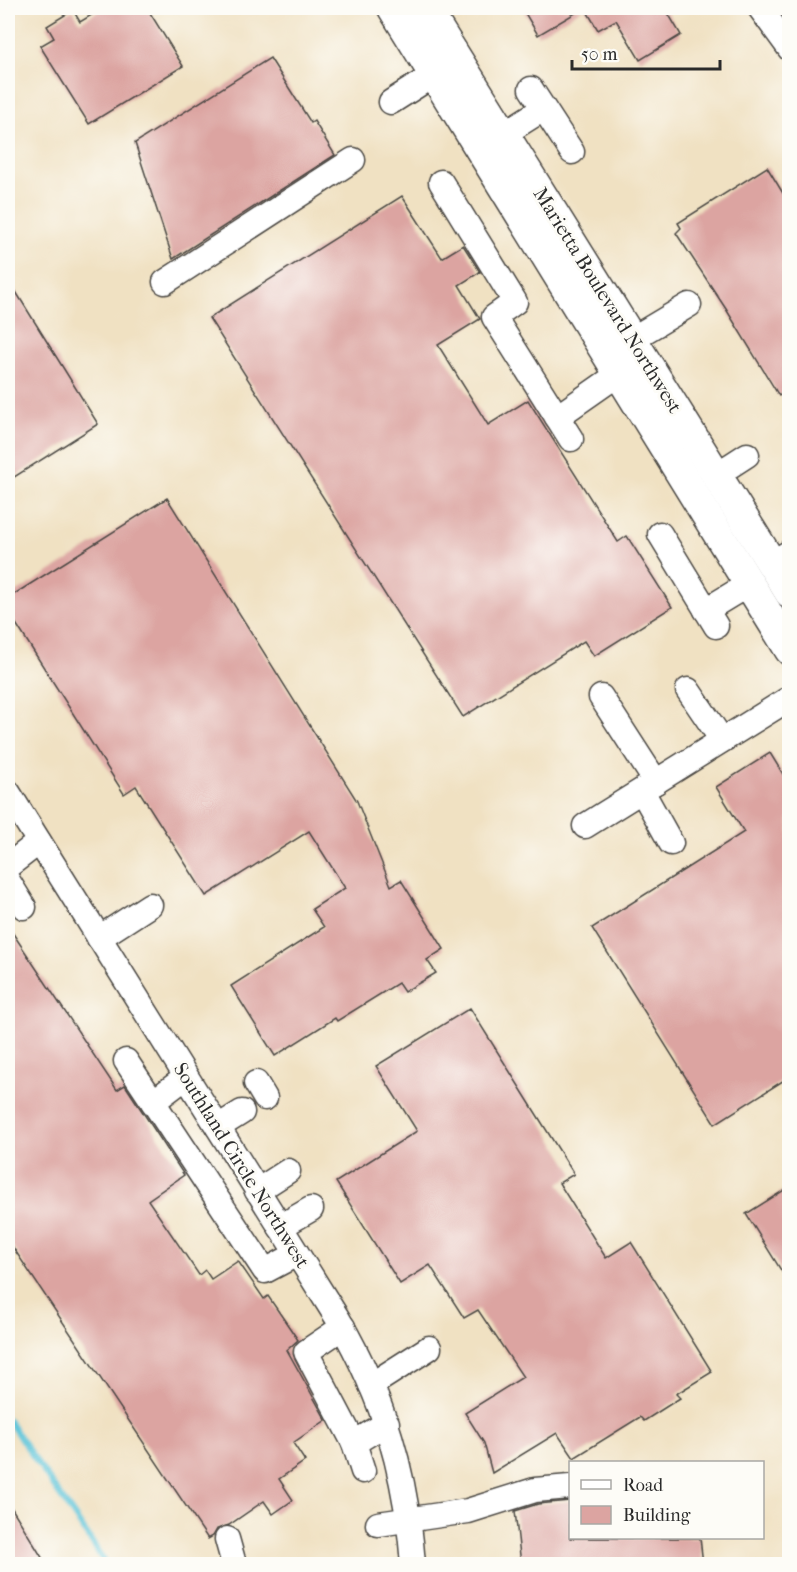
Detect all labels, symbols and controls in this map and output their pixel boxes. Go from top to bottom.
scale bar [572,33,720,71]
text: 50 m [581,44,618,65]
street label: Marietta Boulevard Northwest [528,183,687,417]
street label: Southland Circle Northwest [169,1058,314,1272]
legend [569,1461,764,1539]
text: Road [623,1475,663,1496]
text: Building [623,1505,691,1526]

